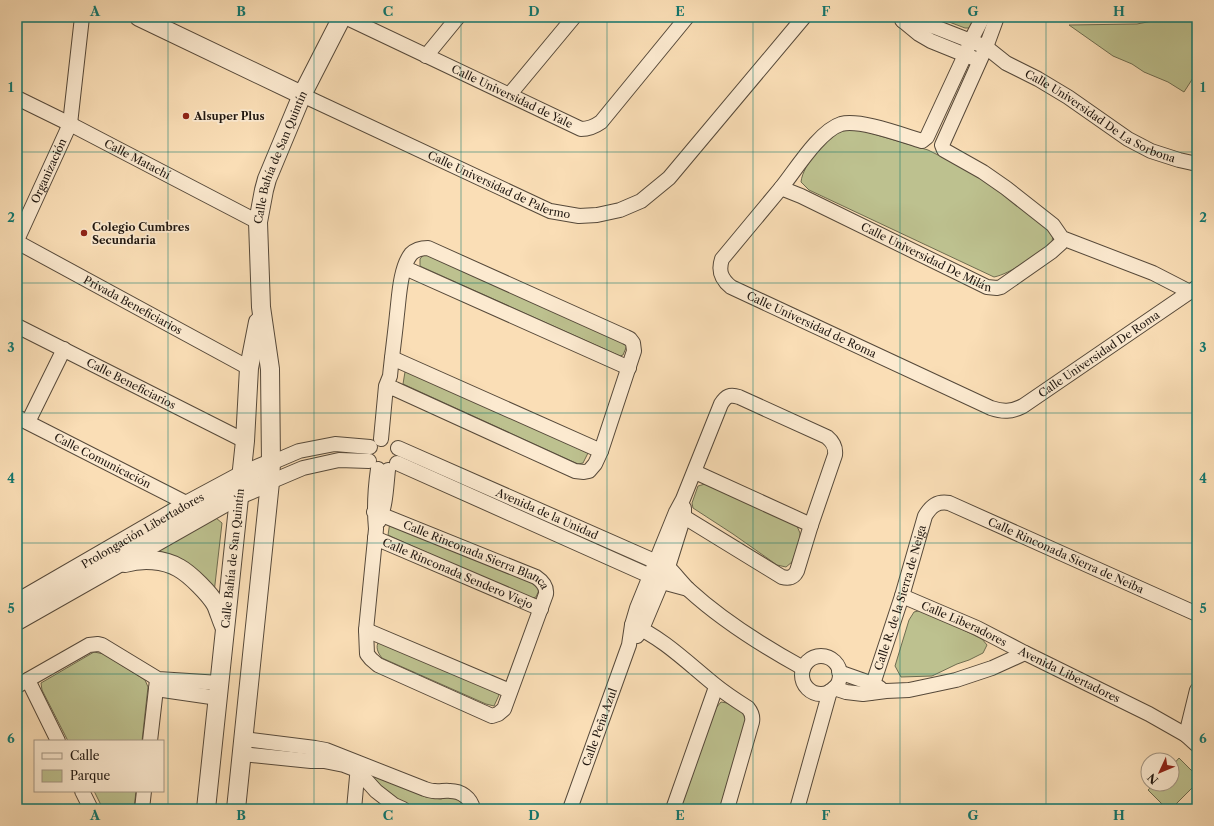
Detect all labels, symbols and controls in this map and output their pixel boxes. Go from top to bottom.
text: A [89,3,101,19]
text: B [236,3,246,19]
text: C [383,3,393,19]
text: D [528,3,540,19]
text: E [675,3,685,19]
text: F [822,3,831,19]
text: G [967,3,979,19]
text: H [1113,3,1125,19]
street label: Calle Universidad de Yale [449,62,575,131]
street label: Calle Universidad De La Sorbona [1023,67,1177,165]
text: 1 [8,79,14,95]
text: 1 [1200,79,1206,95]
street label: Calle Bahía de San Quintín [251,88,310,225]
place label: Alsuper Plus [193,109,265,123]
marker: Alsuper Plus [181,111,191,121]
street label: Organización [28,136,70,206]
street label: Calle Matachí [102,136,173,182]
street label: Calle Universidad de Palermo [425,148,572,221]
text: 2 [7,209,15,225]
text: 2 [1199,209,1207,225]
street label: Calle Universidad De Milán [859,219,992,294]
place label: Colegio Cumbres Secundaria [92,220,190,247]
marker: Colegio Cumbres Secundaria [79,228,89,238]
street label: Privada Beneficiarios [81,273,185,338]
street label: Calle Universidad de Roma [744,288,879,361]
street label: Calle Universidad De Roma [1036,308,1162,400]
text: 3 [7,339,15,355]
text: 3 [1199,339,1207,355]
street label: Calle Beneficiarios [84,355,179,412]
street label: Calle Comunicación [52,430,153,491]
text: 4 [7,470,15,486]
text: 4 [1199,470,1207,486]
street label: Avenida de la Unidad [493,485,601,542]
street label: Calle Bahía de San Quintín [218,488,247,629]
street label: Prolongación Libertadores [79,490,207,571]
street label: Calle Rinconada Sierra de Neiba [986,514,1146,596]
street label: Calle Rinconada Sierra Blanca [401,517,552,592]
street label: Calle R. de la Sierra de Neiga [871,523,929,672]
street label: Calle Rinconada Sendero Viejo [380,535,535,612]
street label: Calle Liberadores [919,598,1010,649]
text: 5 [7,600,15,616]
text: 5 [1199,600,1207,616]
street label: Avenida Libertadores [1015,643,1123,706]
street label: Calle Peña Azul [579,686,620,768]
text: 6 [7,730,15,746]
text: 6 [1199,730,1207,746]
legend [34,740,164,792]
text: Calle [70,748,100,763]
north arrow [1140,752,1180,792]
text: Parque [70,768,111,783]
text: N [1144,770,1161,787]
text: A [89,807,101,823]
text: B [236,807,246,823]
text: C [383,807,393,823]
text: D [528,807,540,823]
text: E [675,807,685,823]
text: F [822,807,831,823]
text: G [967,807,979,823]
text: H [1113,807,1125,823]

